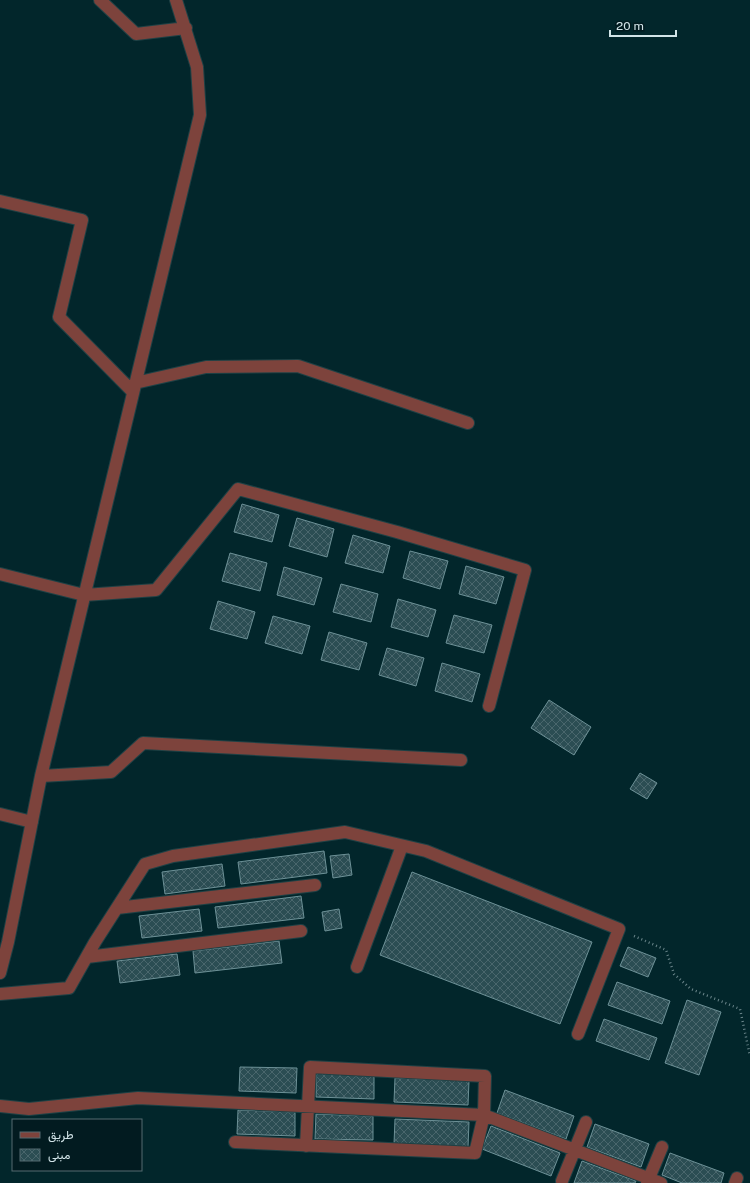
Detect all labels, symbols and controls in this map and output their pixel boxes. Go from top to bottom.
scale bar [610,12,676,38]
text: 20 m [616,19,644,33]
legend [12,1119,142,1171]
text: طريق [48,1128,74,1143]
text: مبنى [48,1148,70,1163]

